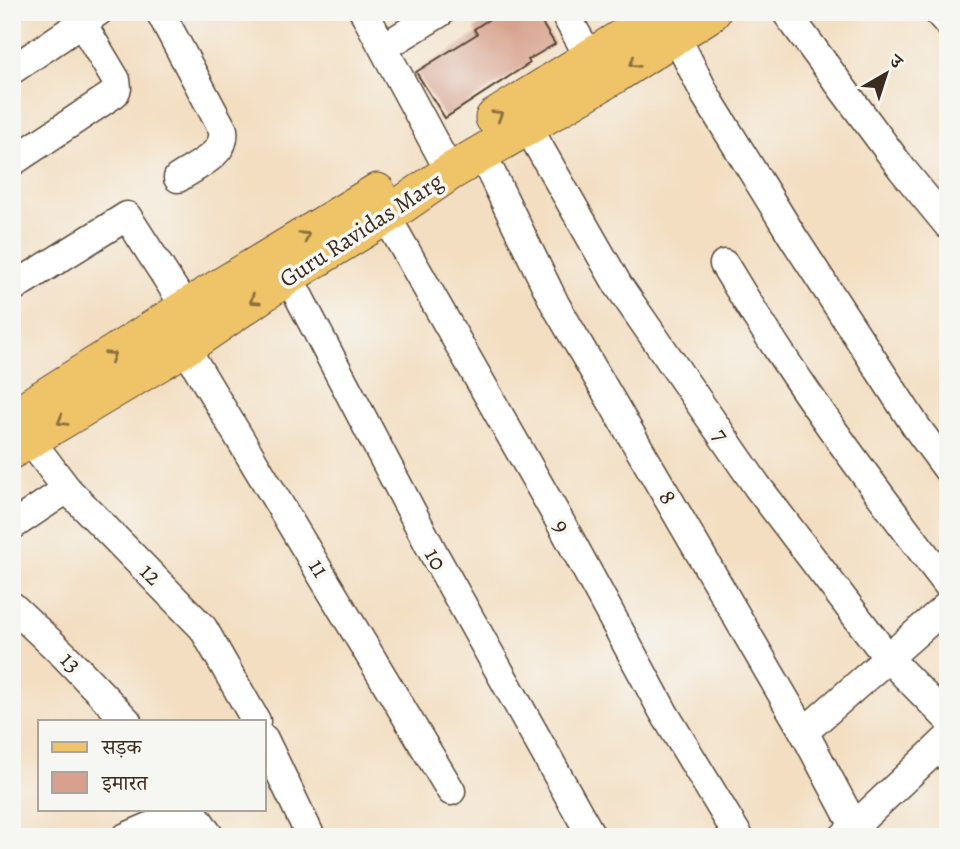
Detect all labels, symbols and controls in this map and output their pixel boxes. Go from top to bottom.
north arrow [852,38,922,108]
text: उ [883,47,909,76]
one-way arrow [629,54,642,67]
one-way arrow [490,111,503,124]
street label: Guru Ravidas Marg [273,165,449,295]
one-way arrow [297,231,310,244]
one-way arrow [249,292,262,304]
one-way arrow [104,351,117,364]
one-way arrow [56,412,69,425]
street label: 7 [705,422,738,449]
street label: 8 [651,484,685,510]
street label: 9 [545,513,579,539]
street label: 10 [417,542,455,576]
street label: 11 [301,553,337,583]
street label: 12 [133,556,169,592]
street label: 13 [53,644,89,680]
legend [38,720,266,810]
text: सड़क [101,733,142,761]
text: इमारत [101,769,149,797]

